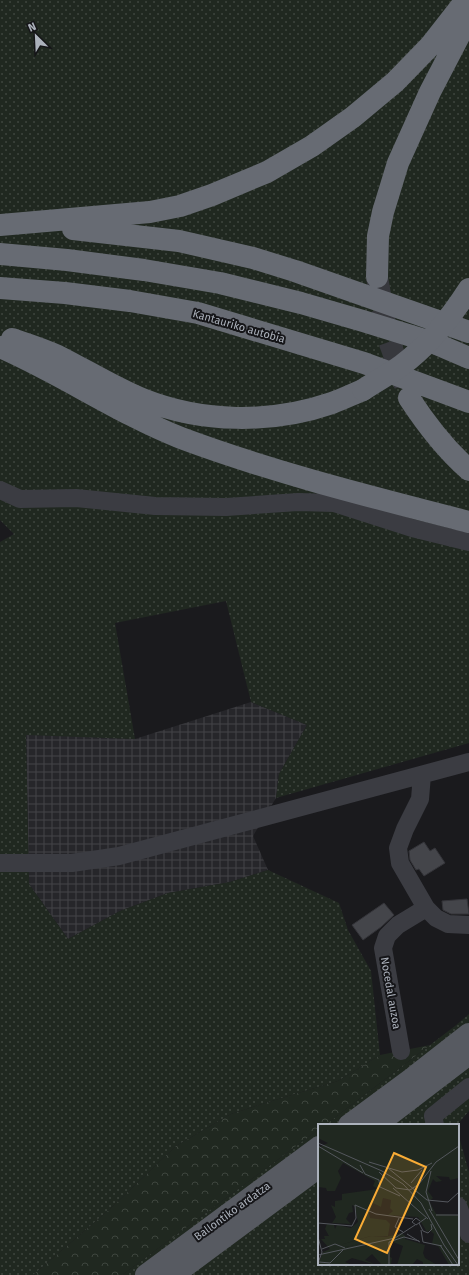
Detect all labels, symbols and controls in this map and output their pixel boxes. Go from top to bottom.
north arrow [16,16,56,56]
text: N [26,20,38,35]
street label: Kantauriko autobia [191,307,287,346]
street label: Nocedal auzoa [378,956,403,1030]
inset map [318,1124,459,1265]
street label: Ballontiko ardatza [192,1179,273,1243]

